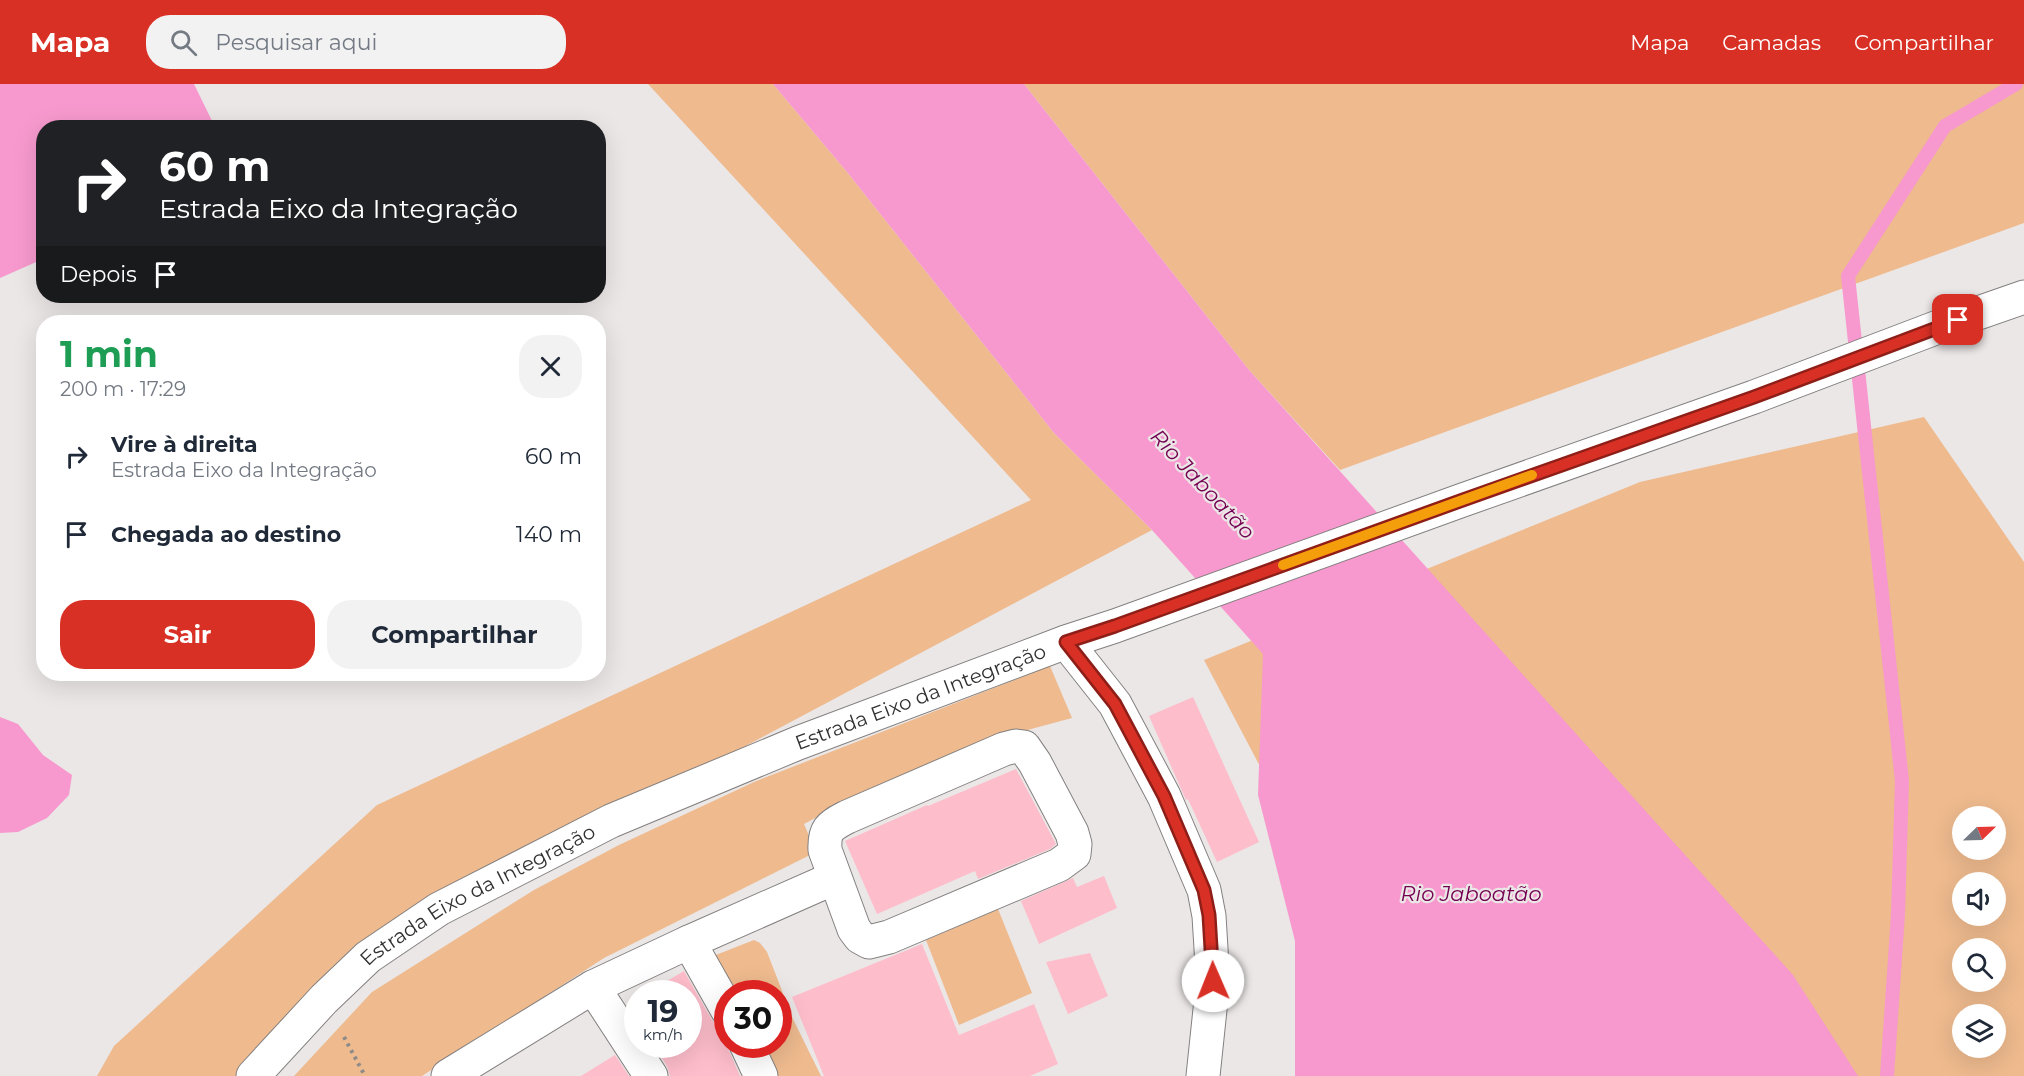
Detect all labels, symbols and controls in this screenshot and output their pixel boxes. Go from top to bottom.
search box [146,15,566,69]
text: Mapa [30,25,110,59]
icon: search [167,26,200,59]
text: Pesquisar aqui [215,29,377,56]
text: Mapa [1630,30,1689,55]
text: Camadas [1722,30,1821,55]
text: Compartilhar [1854,30,1994,55]
text: 60 m [159,140,270,192]
icon: right [60,144,138,222]
text: Estrada Eixo da Integração [159,192,518,225]
icon: arrive [149,258,182,291]
text: Depois [60,261,137,288]
pin [1932,294,1983,345]
icon: arrive [1941,303,1974,336]
text: 1 min [60,332,158,376]
button: close [519,335,582,398]
text: 200 m · 17:29 [60,377,186,401]
water label: Rio Jaboatão [1146,424,1260,544]
text: Vire à direita [111,431,258,458]
icon: right [60,440,93,473]
text: 60 m [525,443,582,470]
text: Estrada Eixo da Integração [111,458,377,482]
icon: arrive [60,518,93,551]
text: Chegada ao destino [111,521,341,548]
text: 140 m [516,521,582,548]
button: Sair [60,600,315,669]
button: Compartilhar [327,600,582,669]
street label: Estrada Eixo da Integração [792,639,1049,755]
north arrow [1952,806,2006,860]
map controls [1952,806,2006,1058]
street label: Estrada Eixo da Integração [355,819,599,970]
button: sound [1952,872,2006,926]
water label: Rio Jaboatão [1400,881,1542,906]
button: search [1952,938,2006,992]
position arrow [1181,949,1245,1013]
speed limit sign: 30 [714,980,792,1058]
text: 19 [648,993,678,1030]
button: layers [1952,1004,2006,1058]
text: km/h [643,1025,683,1044]

